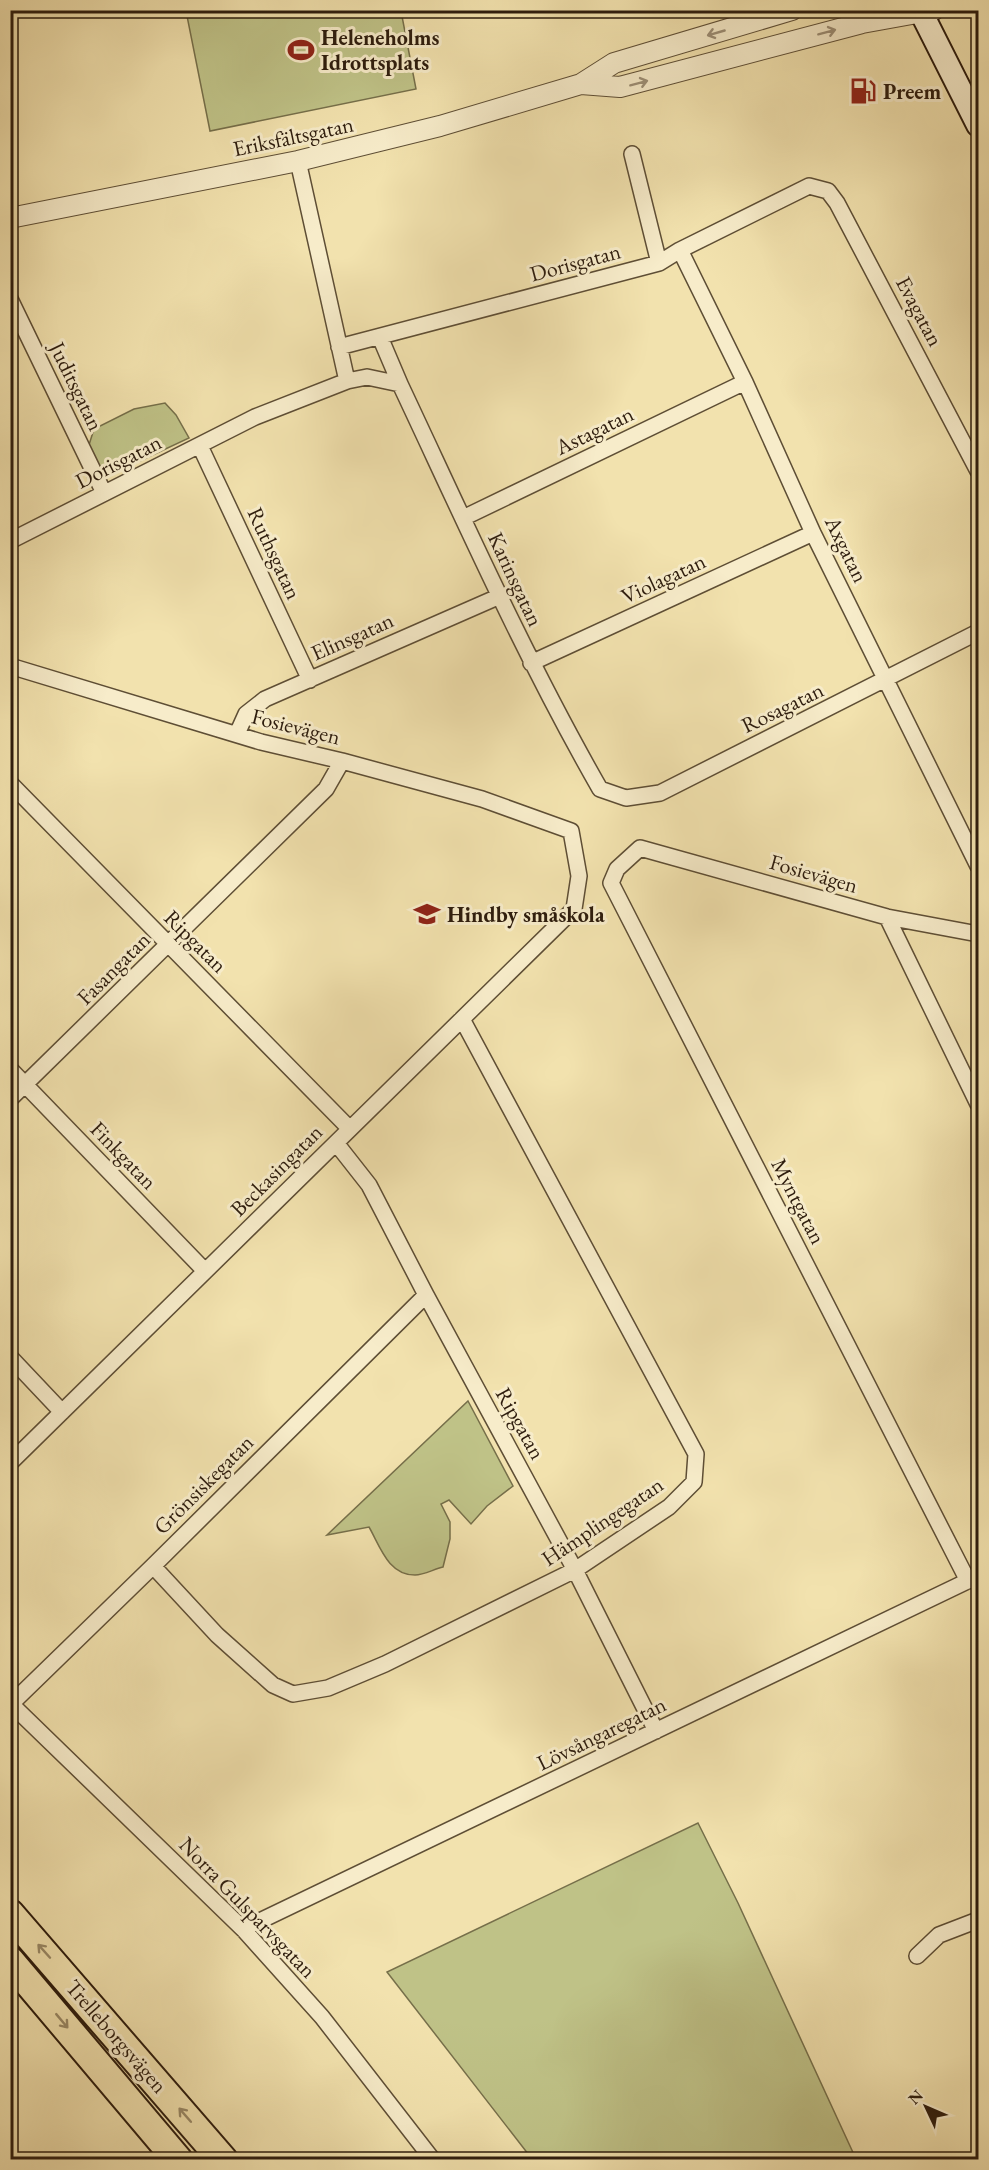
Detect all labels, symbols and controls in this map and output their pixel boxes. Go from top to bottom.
place label: Heleneholms Idrottsplats [321,23,440,77]
one-way arrow [817,26,836,37]
one-way arrow [707,28,726,39]
sports icon: Heleneholms Idrottsplats [286,35,316,65]
one-way arrow [629,76,648,88]
fuel station icon: Preem [848,76,878,106]
place label: Preem [883,77,941,106]
street label: Eriksfältsgatan [230,109,357,163]
street label: Dorisgatan [526,236,624,289]
street label: Evagatan [889,271,950,352]
street label: Juditsgatan [42,335,111,436]
street label: Astagatan [549,399,639,462]
street label: Dorisgatan [70,427,167,495]
street label: Ruthsgatan [241,503,309,604]
street label: Axgatan [818,510,875,588]
street label: Karinsgatan [481,527,550,631]
street label: Violagatan [616,546,710,611]
street label: Elinsgatan [306,605,398,667]
street label: Rosagatan [736,675,829,740]
street label: Fosievägen [249,701,344,752]
street label: Fosievägen [766,847,862,900]
school or university icon: Hindby småskola [412,899,442,929]
place label: Hindby småskola [447,900,605,929]
street label: Ripgatan [158,903,234,980]
street label: Fasangatan [70,925,157,1011]
street label: Finkgatan [84,1115,164,1196]
street label: Beckasingatan [224,1118,329,1223]
street label: Myntgatan [765,1153,833,1249]
street label: Ripgatan [489,1382,552,1465]
street label: Grönsiskegatan [147,1428,260,1541]
street label: Hämplingegatan [536,1470,669,1573]
street label: Lövsångaregatan [532,1689,671,1777]
street label: Norra Gulsparvsgatan [173,1830,323,1984]
one-way arrow [37,1944,51,1959]
street label: Trelleborgsvägen [59,1973,174,2100]
one-way arrow [55,2013,69,2028]
north arrow [896,2077,956,2137]
text: N [904,2085,928,2109]
one-way arrow [178,2108,192,2123]

